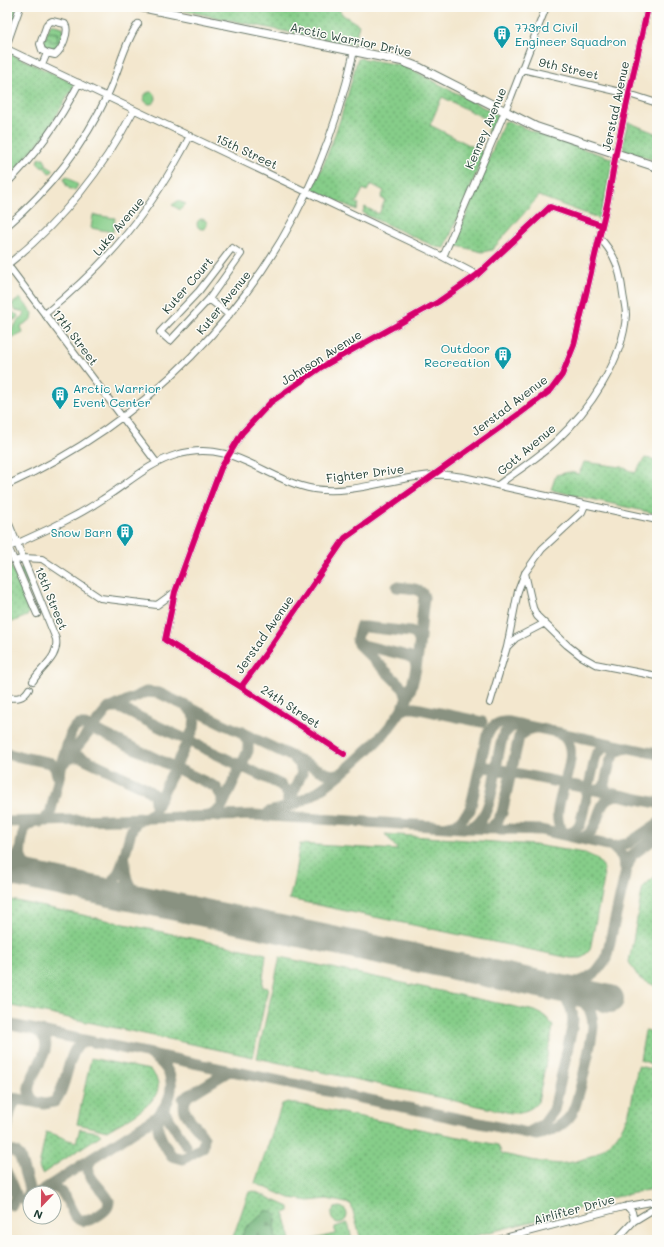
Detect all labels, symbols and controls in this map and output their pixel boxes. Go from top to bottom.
street label: Arctic Warrior Drive [289,18,413,60]
place label: 773rd Civil Engineer Squadron [515,19,626,49]
building icon: 773rd Civil Engineer Squadron [492,24,512,49]
street label: 9th Street [537,53,601,83]
street label: Jerstad Avenue [598,60,632,152]
street label: Kenney Avenue [461,85,509,171]
street label: 15th Street [214,130,280,172]
street label: Luke Avenue [89,193,147,259]
street label: Kuter Court [158,253,216,317]
street label: Kuter Avenue [192,267,254,337]
street label: 17th Street [50,306,102,368]
street label: Johnson Avenue [278,326,364,388]
place label: Outdoor Recreation [424,340,490,370]
building icon: Outdoor Recreation [493,345,513,370]
street label: Jerstad Avenue [468,371,550,439]
place label: Arctic Warrior Event Center [73,380,161,410]
building icon: Arctic Warrior Event Center [50,385,70,410]
street label: Gott Avenue [493,420,559,478]
street label: Fighter Drive [325,460,405,486]
building icon: Snow Barn [115,522,135,547]
place label: Snow Barn [51,524,112,540]
street label: 18th Street [32,564,72,632]
street label: Jerstad Avenue [231,592,297,676]
street label: 24th Street [258,681,324,731]
north arrow [22,1185,62,1225]
street label: Airlifter Drive [532,1190,616,1228]
text: N [31,1206,45,1223]

